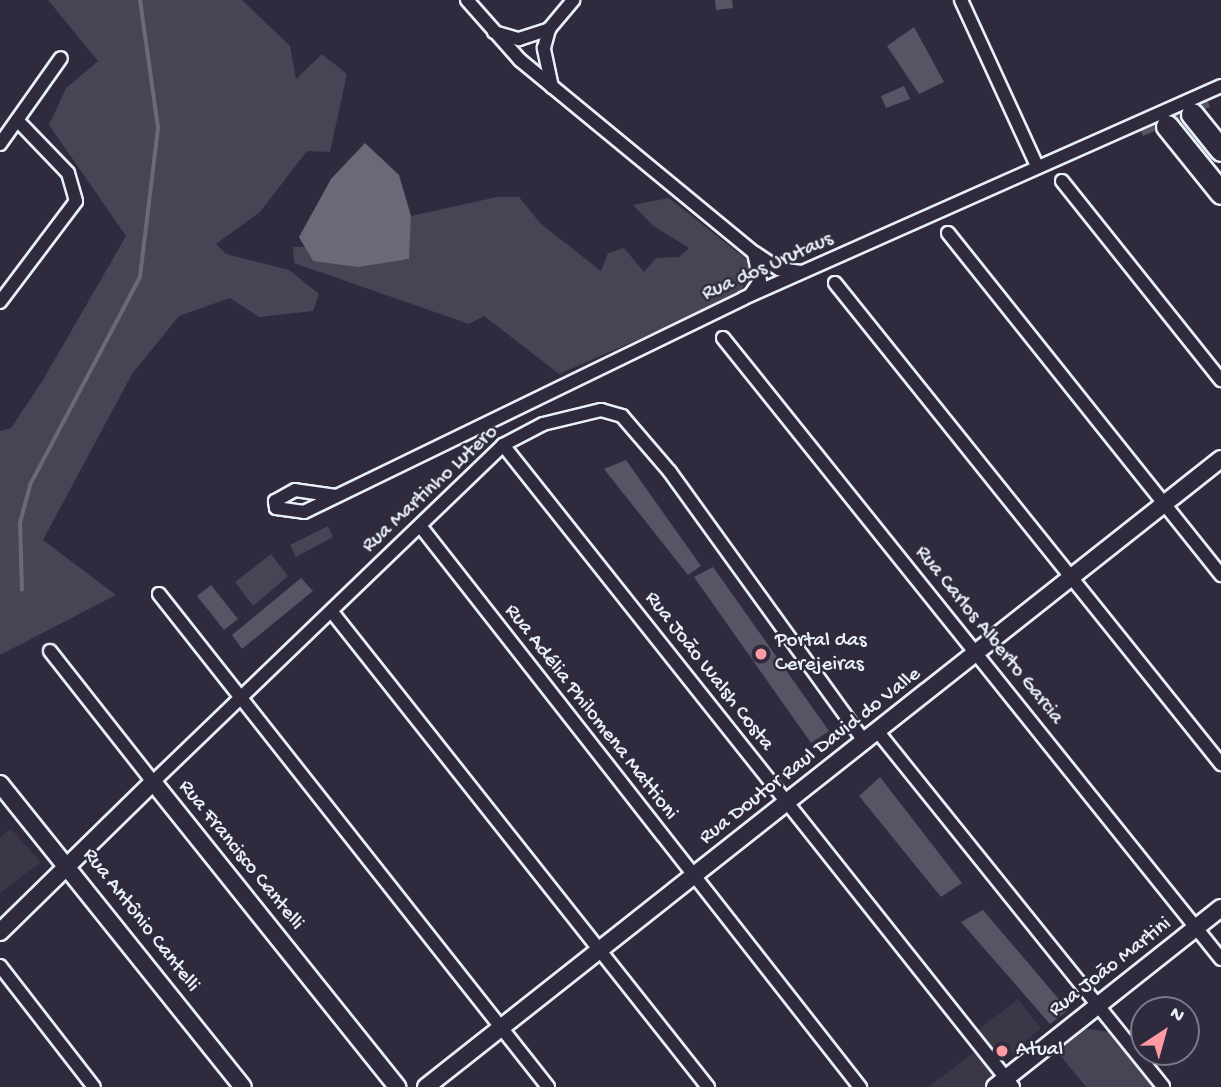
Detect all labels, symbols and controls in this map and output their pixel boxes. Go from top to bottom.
street label: Rua dos Urutaus [699,228,837,308]
street label: Rua Martinho Lutero [358,421,504,559]
street label: Rua Carlos Alberto Garcia [908,542,1068,730]
street label: Rua João Walsh Costa [638,587,778,757]
street label: Rua Adélia Philomena Mattioni [498,600,682,826]
place label: Portal das Cerejeiras [775,629,866,679]
marker: Portal das Cerejeiras [753,646,769,662]
street label: Rua Doutor Raul David do Valle [695,663,927,851]
street label: Rua Francisco Cantelli [172,776,308,936]
street label: Rua Antônio Cantelli [76,844,204,998]
street label: Rua João Martini [1045,912,1177,1024]
north arrow [1130,996,1200,1066]
text: N [1165,1002,1188,1028]
place label: Atual [1016,1038,1063,1064]
marker: Atual [994,1043,1010,1059]

